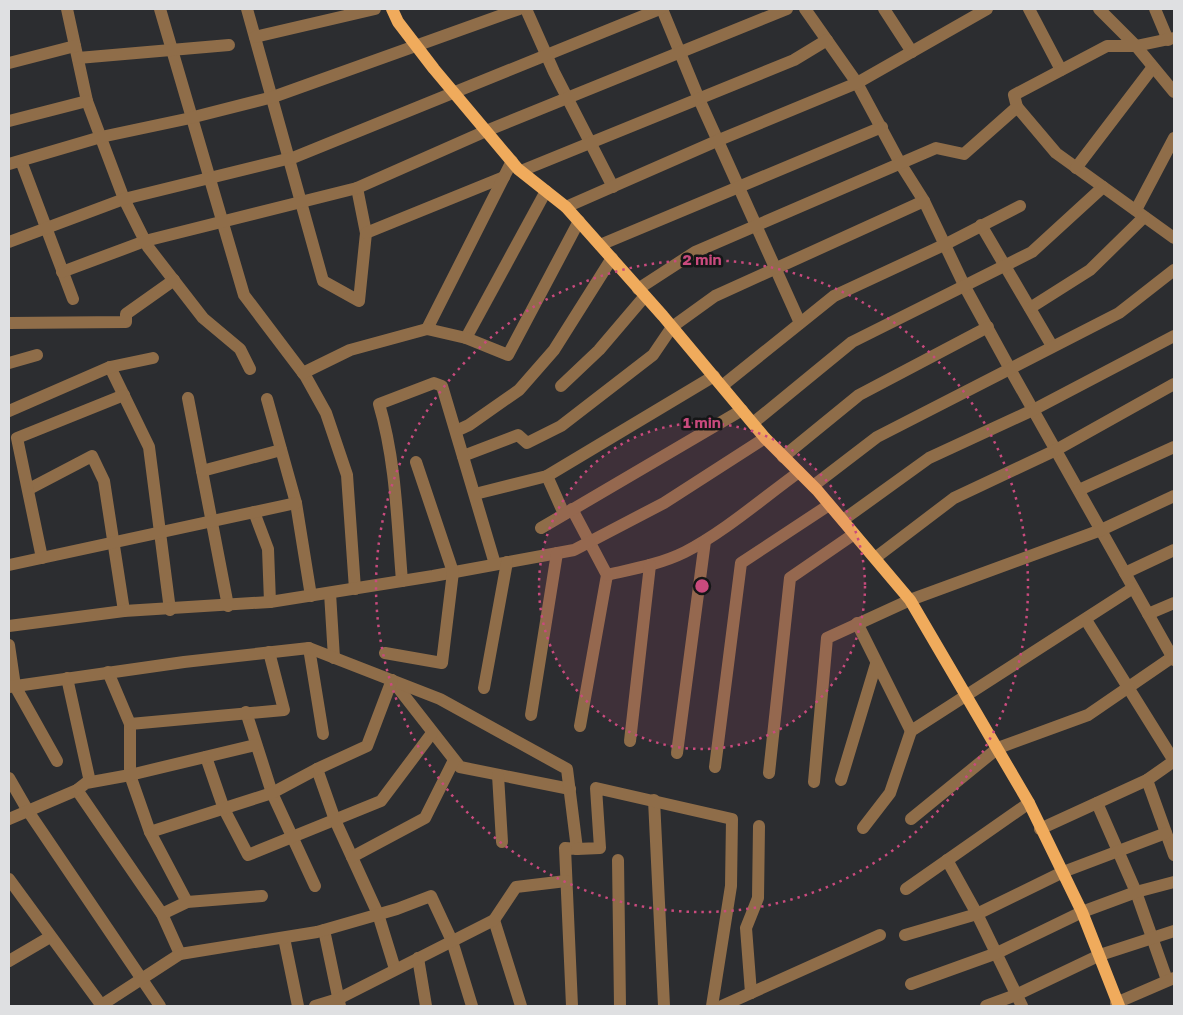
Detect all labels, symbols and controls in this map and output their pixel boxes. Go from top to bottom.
text: 2 min [682,250,722,268]
text: 1 min [683,413,721,431]
centre of rings [693,577,711,595]

